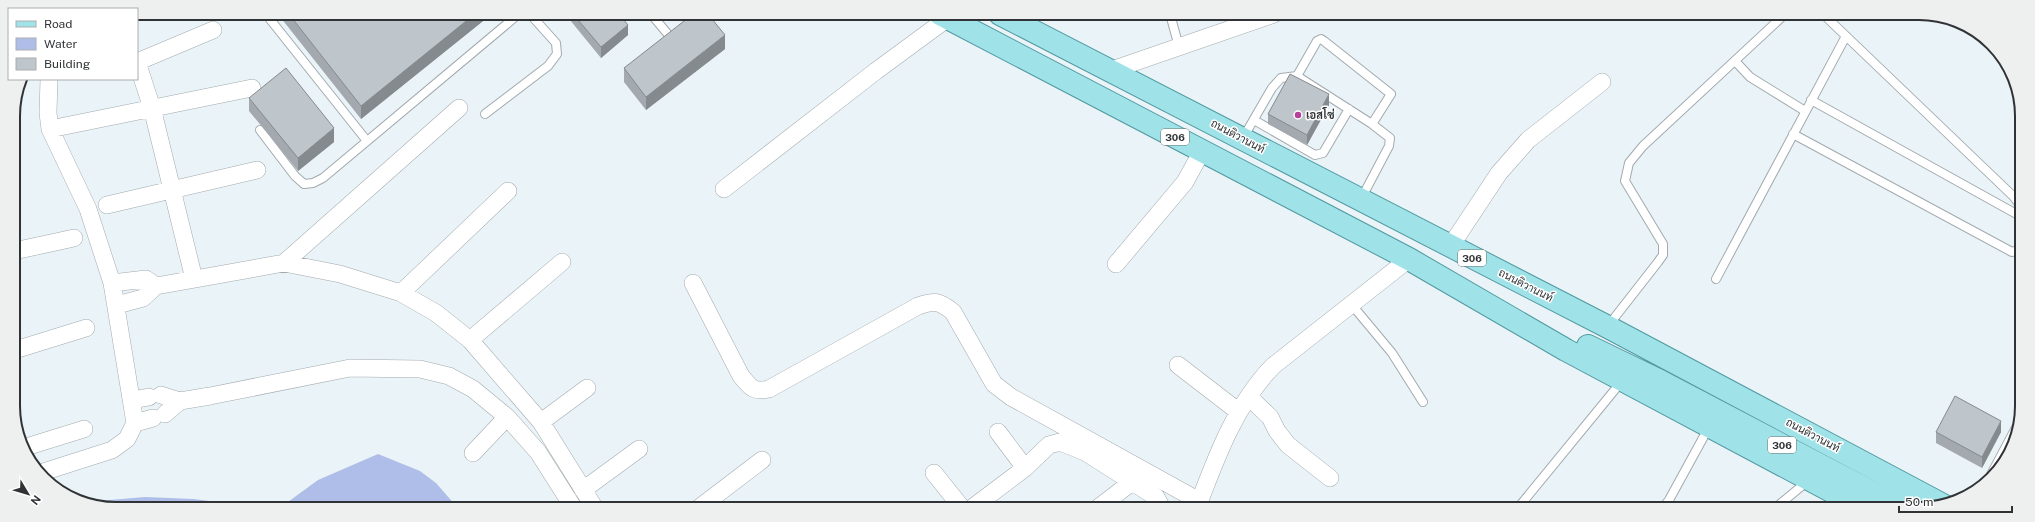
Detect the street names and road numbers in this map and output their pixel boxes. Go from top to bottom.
street label: ถนนติวานนท์ [1209,115,1268,155]
road number: 306 [1161,129,1189,145]
road number: 306 [1458,250,1486,266]
street label: ถนนติวานนท์ [1497,264,1556,304]
street label: ถนนติวานนท์ [1784,414,1843,454]
road number: 306 [1768,437,1796,453]

